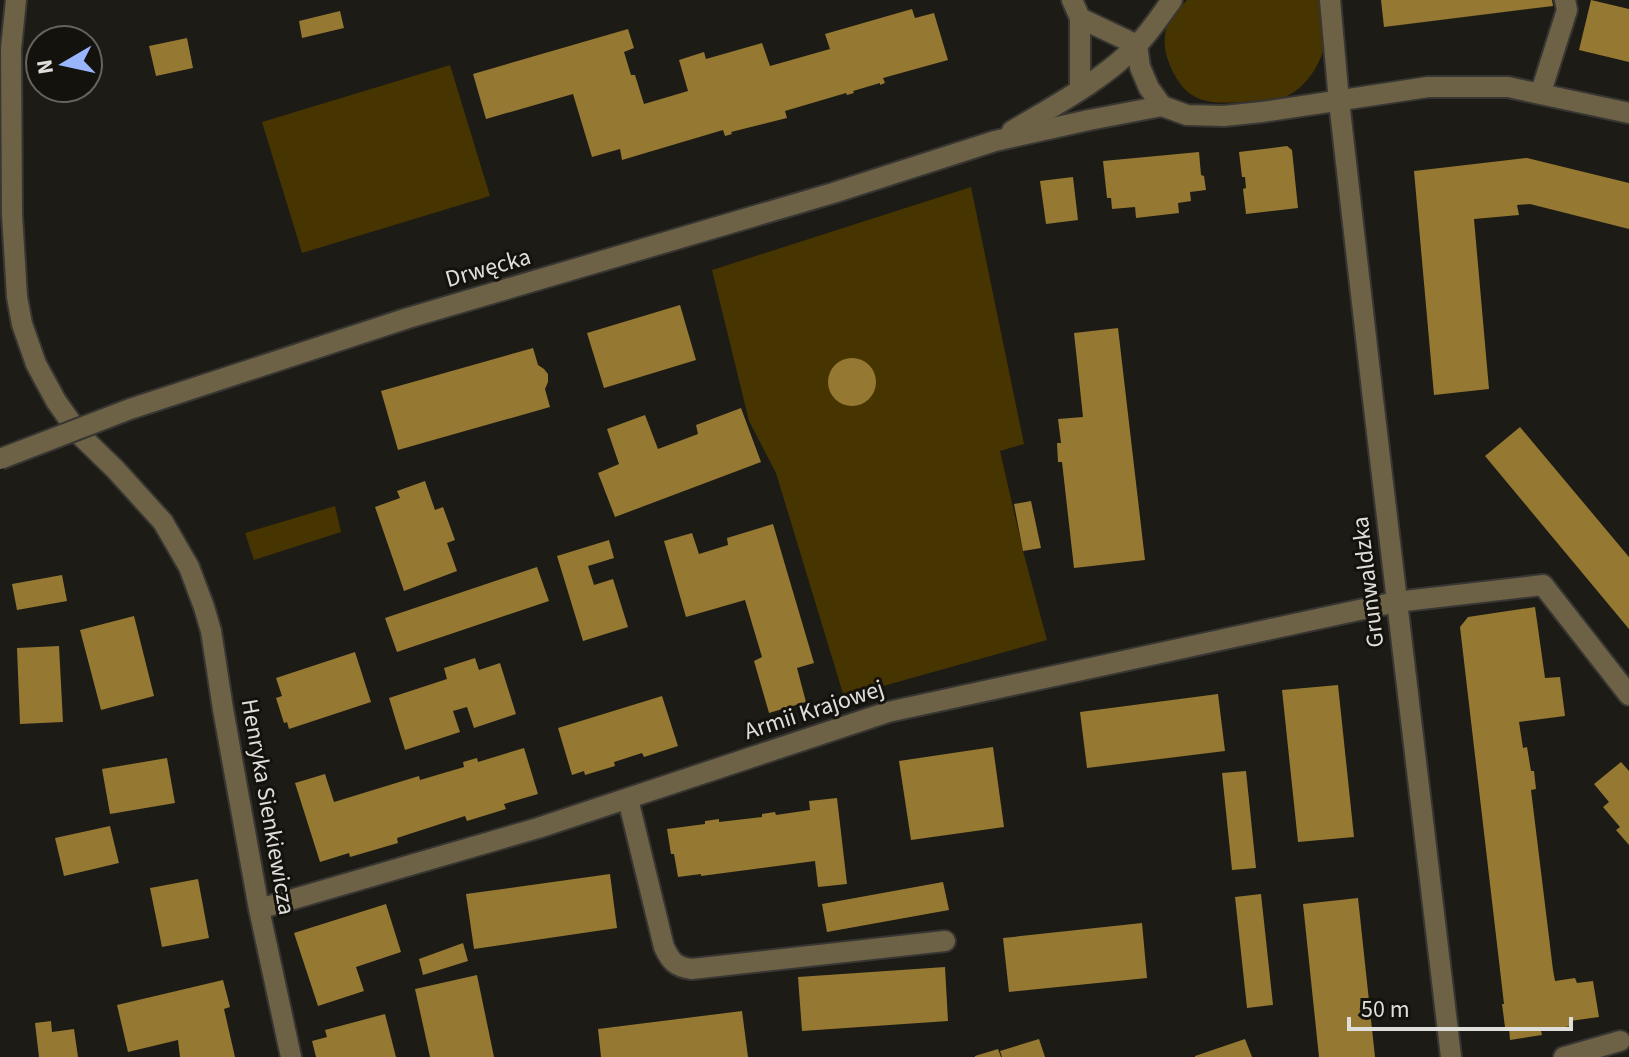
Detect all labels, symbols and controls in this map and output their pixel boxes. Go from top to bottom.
north arrow [24,24,104,104]
text: N [28,57,62,77]
street label: Drwęcka [441,239,535,297]
street label: Grunwaldzka [1343,514,1393,650]
street label: Armii Krajowej [739,671,889,749]
street label: Henryka Sienkiewicza [232,696,304,918]
scale bar [1349,981,1571,1031]
text: 50 m [1361,992,1410,1027]

